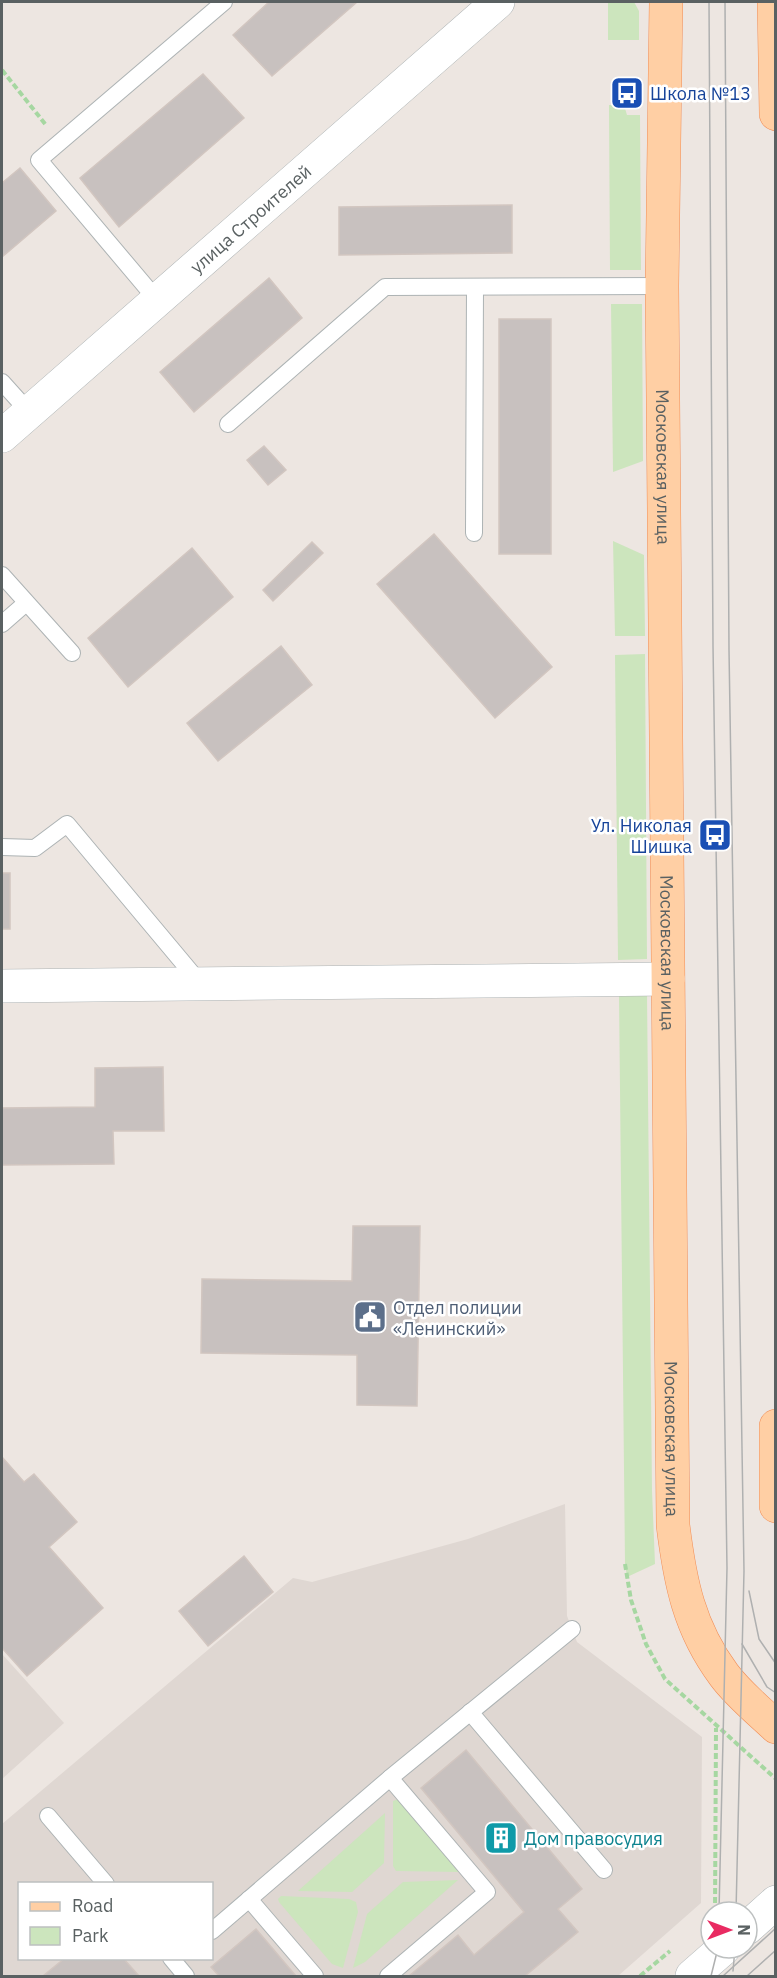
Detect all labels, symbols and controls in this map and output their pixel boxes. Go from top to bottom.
bus stop icon: Школа №13 [609,75,645,111]
place label: Школа №13 [650,82,751,105]
street label: улица Строителей [185,159,316,278]
street label: Московская улица [651,389,676,545]
place label: Ул. Николая Шишка [591,814,692,858]
bus stop icon: Ул. Николая Шишка [697,817,733,853]
street label: Московская улица [656,875,680,1031]
place label: Отдел полиции «Ленинский» [393,1296,522,1340]
public building icon: Отдел полиции «Ленинский» [352,1299,388,1335]
street label: Московская улица [660,1361,684,1517]
building icon: Дом правосудия [483,1820,519,1856]
place label: Дом правосудия [524,1827,663,1850]
legend [18,1882,213,1960]
text: Road [72,1894,113,1917]
north arrow [699,1900,759,1960]
text: Park [72,1924,109,1947]
text: N [734,1924,754,1936]

